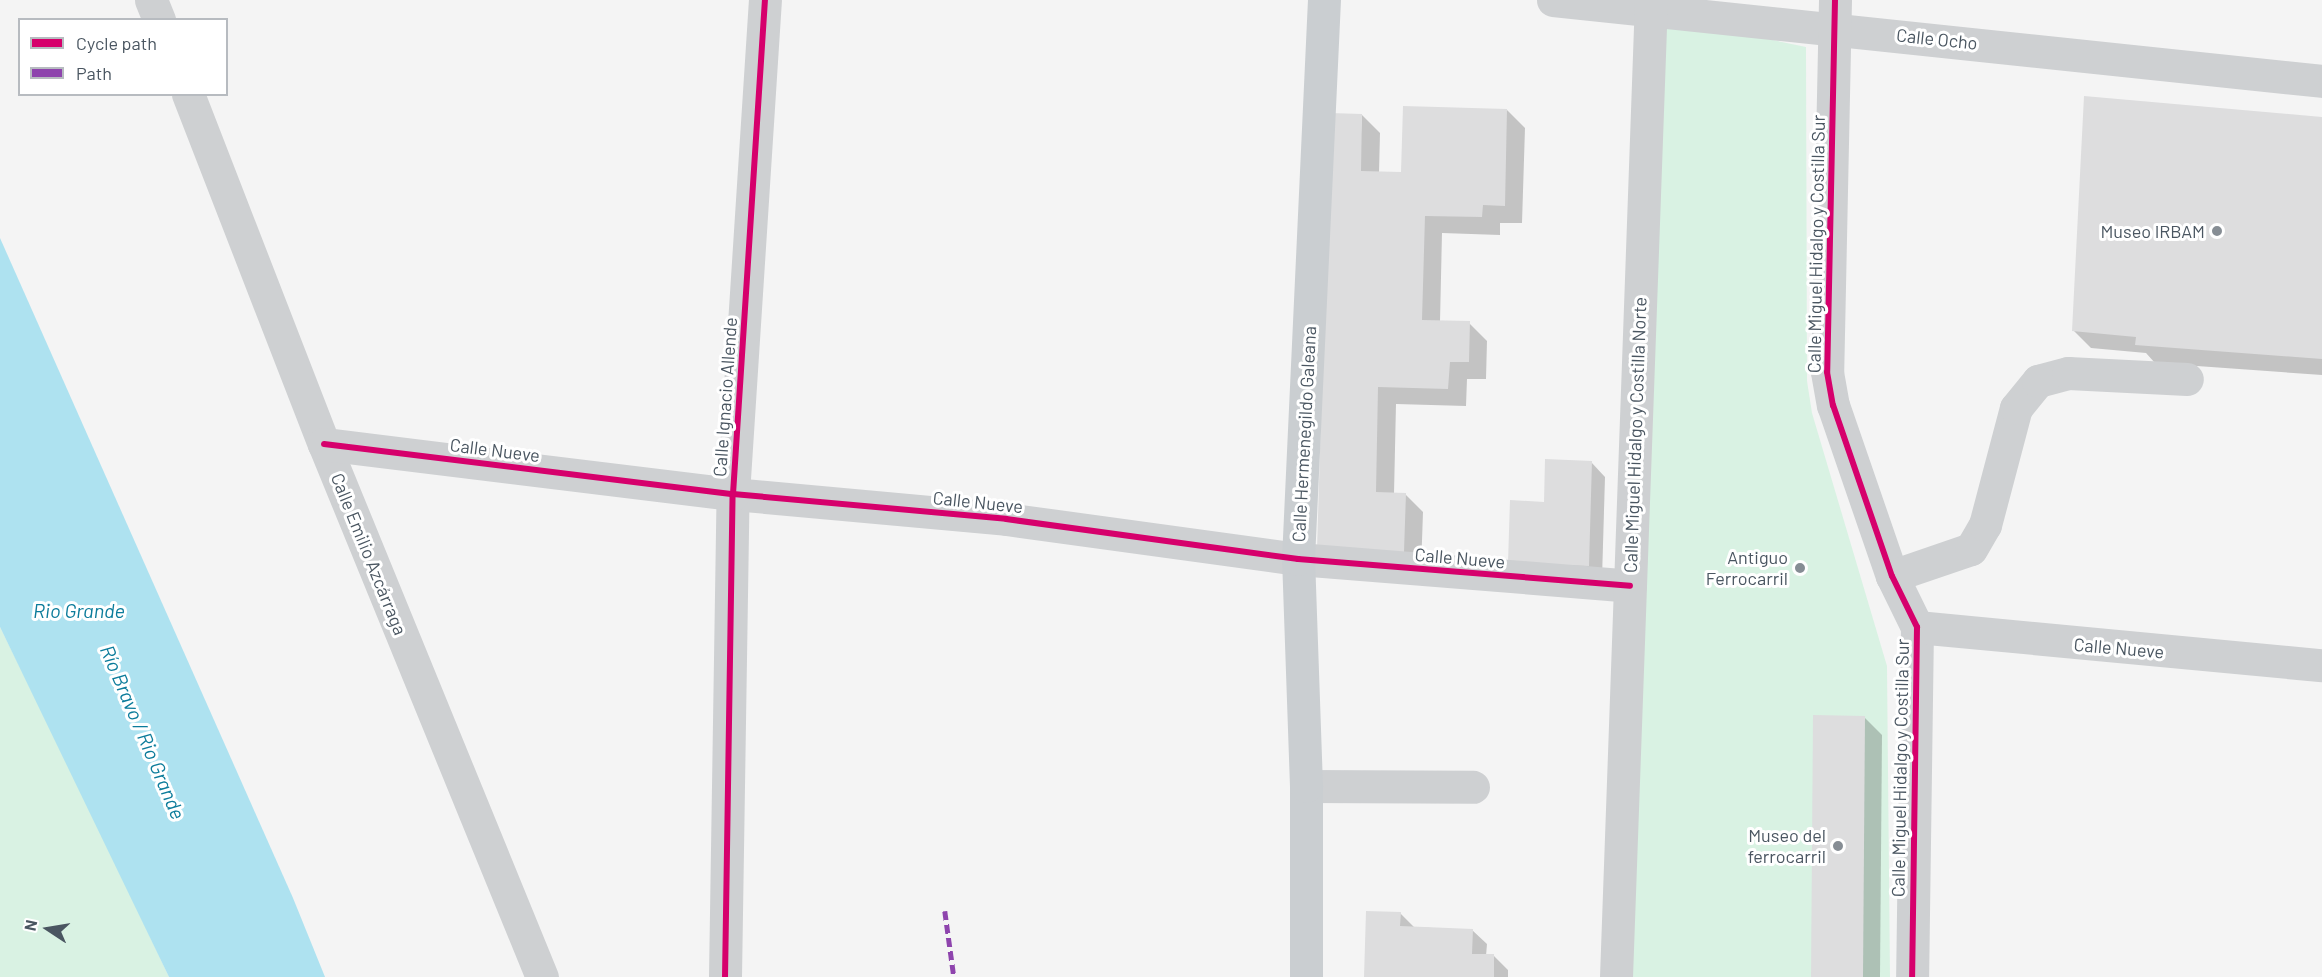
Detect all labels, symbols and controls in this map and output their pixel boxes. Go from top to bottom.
legend [18,18,228,96]
street label: Calle Ocho [1895,24,1979,54]
text: Cycle path [76,32,157,54]
text: Path [76,62,112,84]
street label: Calle Miguel Hidalgo y Costilla Sur [1803,115,1829,373]
place label: Museo IRBAM [2100,220,2205,242]
marker: Museo IRBAM [2210,224,2224,238]
street label: Calle Miguel Hidalgo y Costilla Norte [1619,297,1651,573]
street label: Calle Ignacio Allende [709,317,741,477]
street label: Calle Hermenegildo Galeana [1288,325,1320,543]
street label: Calle Nueve [449,434,541,466]
street label: Calle Emilio Azcárraga [327,470,411,638]
street label: Calle Nueve [932,487,1024,517]
street label: Calle Nueve [1414,543,1506,573]
place label: Antiguo Ferrocarril [1706,547,1788,590]
marker: Antiguo Ferrocarril [1793,561,1807,575]
water label: Rio Grande [33,598,125,622]
street label: Calle Nueve [2073,633,2165,663]
street label: Calle Miguel Hidalgo y Costilla Sur [1887,639,1913,897]
water label: Río Bravo / Rio Grande [95,641,191,823]
place label: Museo del ferrocarril [1748,825,1826,868]
marker: Museo del ferrocarril [1831,839,1845,853]
north arrow [18,899,78,959]
text: N [20,918,40,932]

